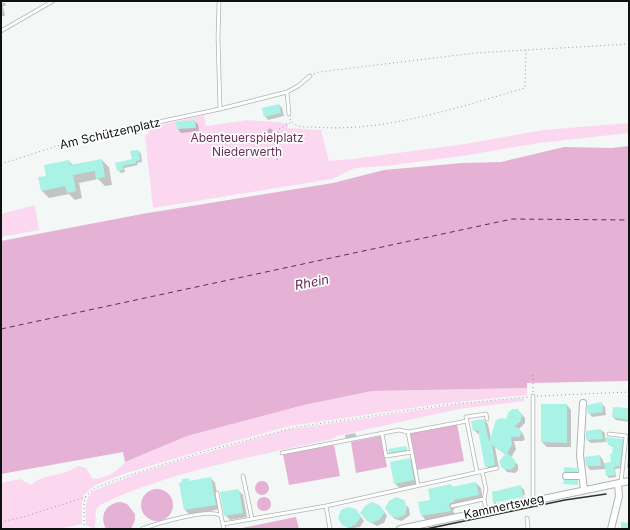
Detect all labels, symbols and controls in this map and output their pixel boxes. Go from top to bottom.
street label: Am Schützenplatz [58,115,162,153]
park label: Abenteuerspielplatz Niederwerth [190,131,304,159]
water label: Rhein [294,272,330,294]
street label: Kammertsweg [463,491,545,523]

